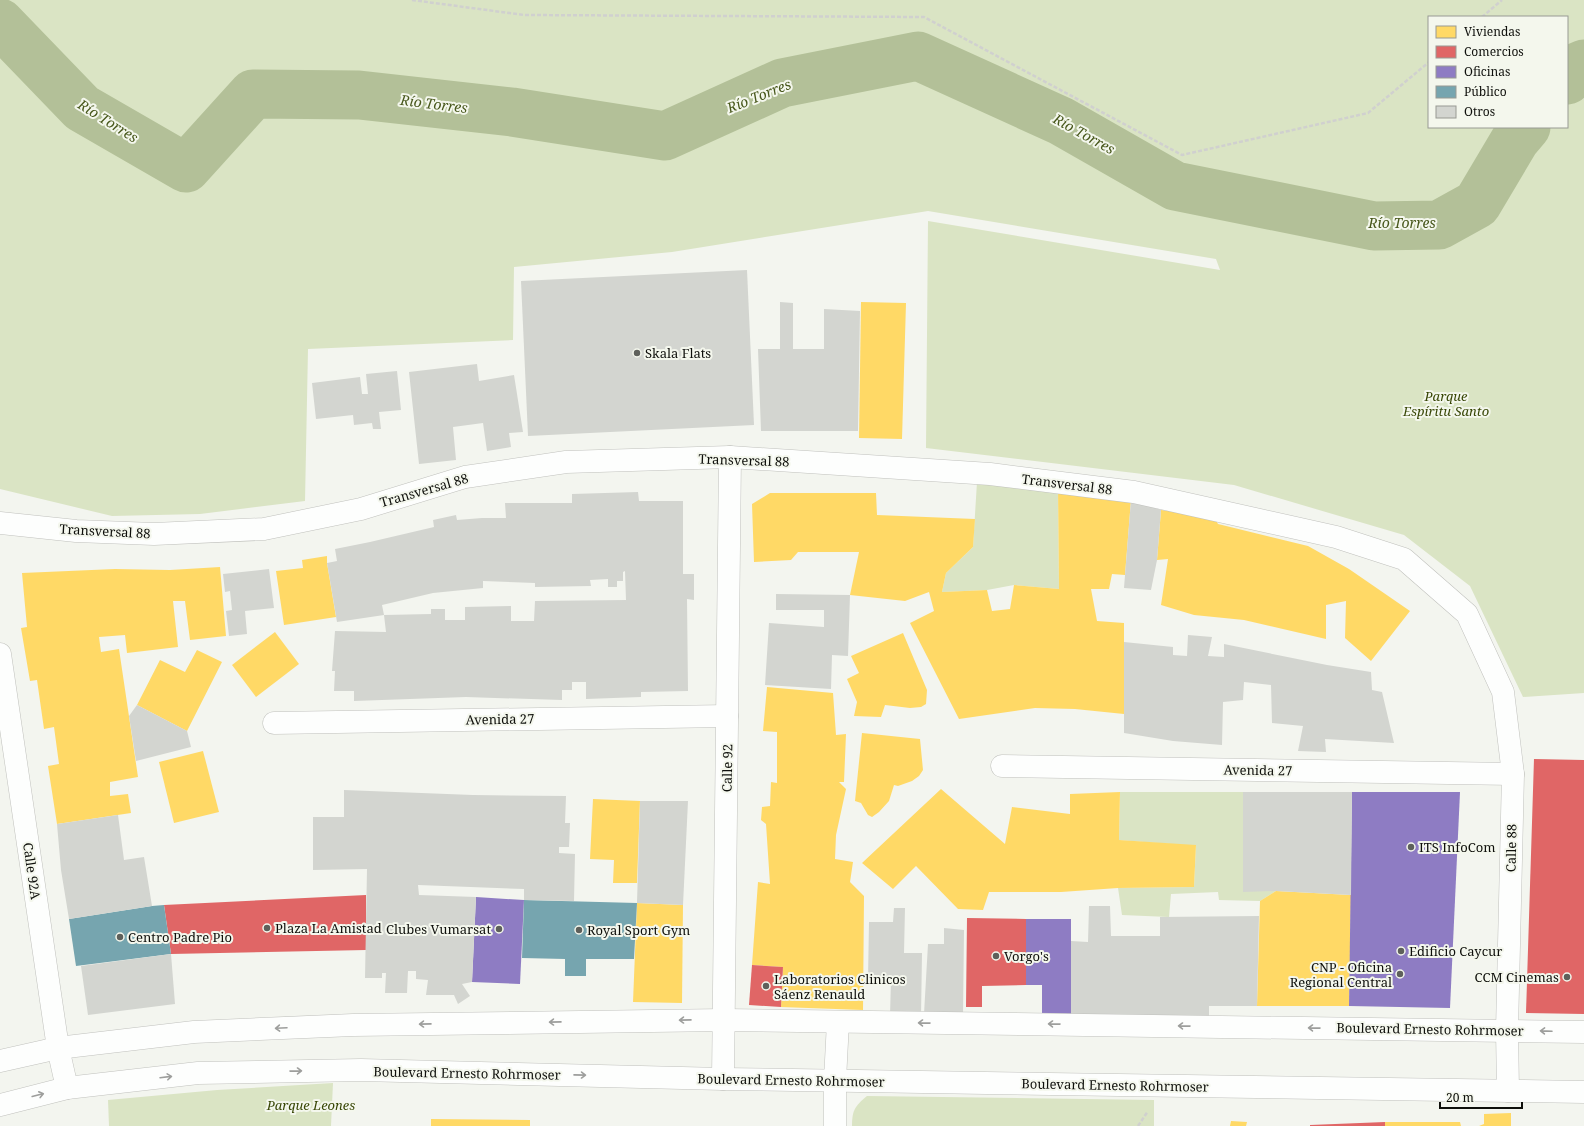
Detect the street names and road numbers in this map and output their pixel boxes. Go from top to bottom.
street label: Transversal 88 [698,449,790,471]
street label: Transversal 88 [378,469,470,511]
street label: Transversal 88 [1021,470,1113,498]
street label: Transversal 88 [59,520,151,542]
street label: Avenida 27 [466,709,534,729]
street label: Calle 92 [718,744,736,792]
street label: Avenida 27 [1224,760,1292,780]
street label: Calle 88 [1502,824,1520,872]
street label: Calle 92A [19,841,45,901]
street label: Boulevard Ernesto Rohrmoser [1336,1018,1524,1040]
street label: Boulevard Ernesto Rohrmoser [373,1062,561,1084]
street label: Boulevard Ernesto Rohrmoser [697,1069,885,1091]
street label: Boulevard Ernesto Rohrmoser [1021,1074,1209,1096]

